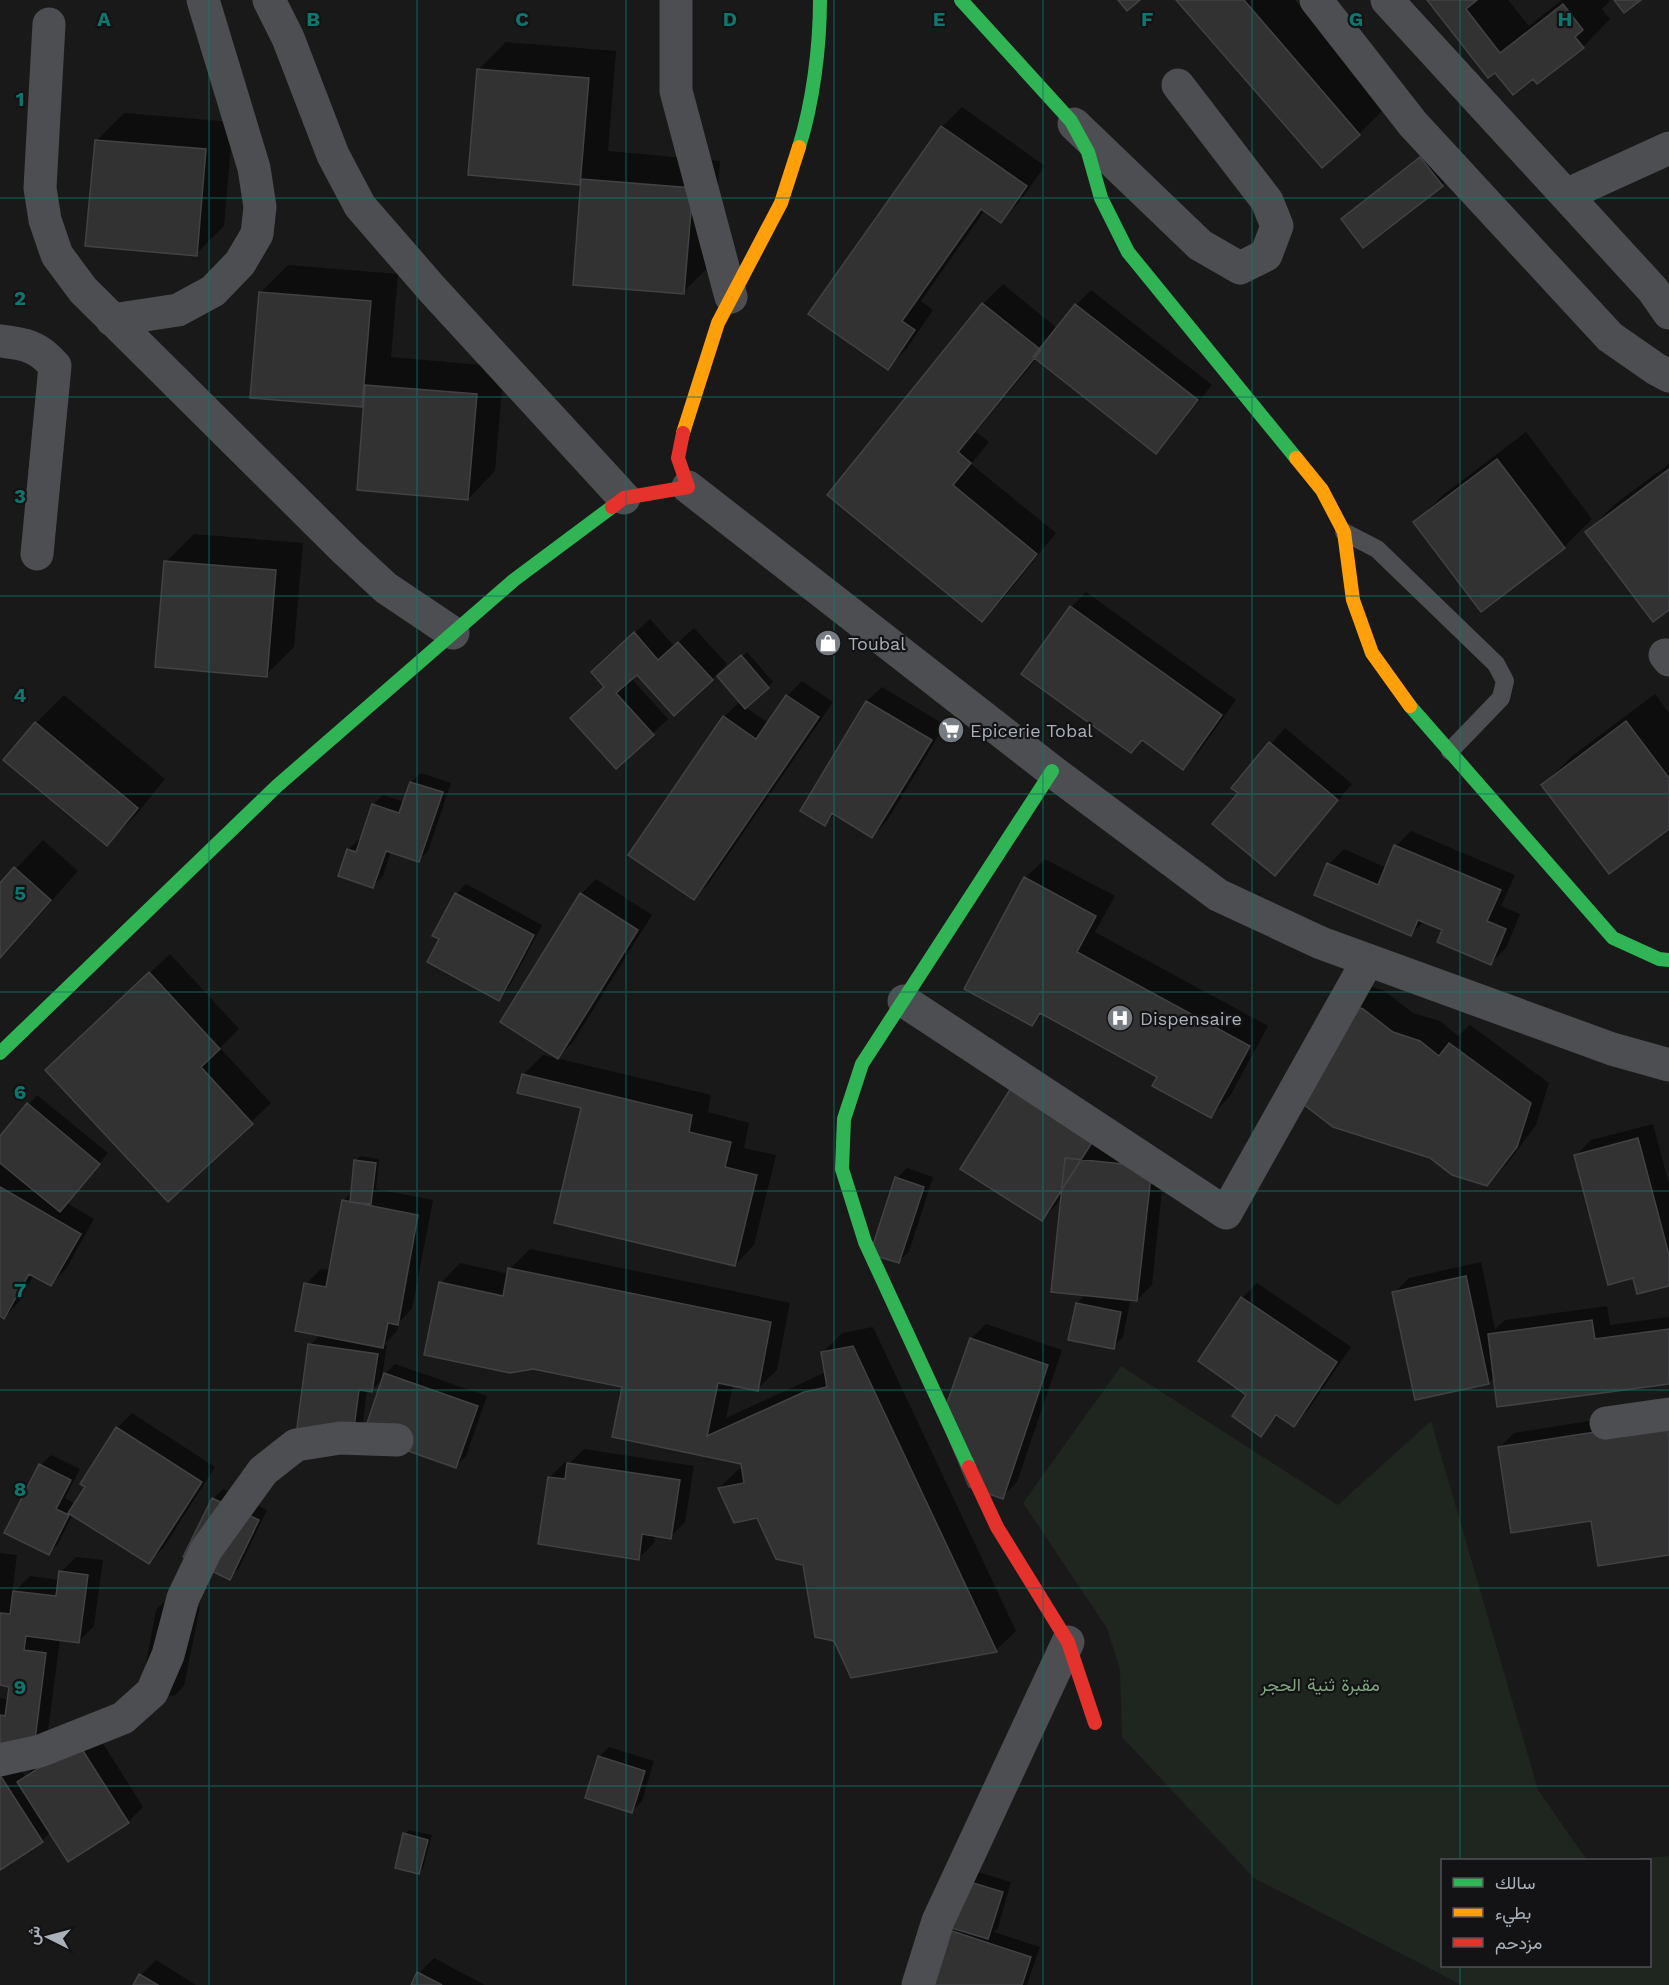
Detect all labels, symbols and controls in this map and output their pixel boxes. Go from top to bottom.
text: A [97,7,111,31]
text: B [306,7,320,31]
text: C [515,7,529,31]
text: D [723,7,737,31]
text: E [933,7,945,31]
text: F [1141,7,1153,31]
text: G [1349,7,1363,31]
text: H [1558,7,1572,31]
text: 1 [16,87,24,111]
text: 2 [14,286,26,310]
text: 3 [14,484,26,508]
shop icon: Toubal [813,628,843,658]
place label: Toubal [848,633,906,654]
text: 4 [14,683,27,707]
supermarket icon: Epicerie Tobal [936,715,966,745]
place label: Epicerie Tobal [970,720,1093,741]
text: 5 [14,881,26,905]
hospital icon: Dispensaire [1105,1003,1135,1033]
place label: Dispensaire [1140,1008,1242,1029]
text: 6 [14,1080,26,1104]
text: 7 [14,1278,26,1302]
text: 8 [14,1477,26,1501]
park label: مقبرة ثنية الحجر [1259,1674,1380,1696]
text: 9 [14,1675,26,1699]
legend [1441,1859,1651,1967]
text: سالك [1495,1872,1535,1893]
text: بطيء [1495,1902,1531,1928]
north arrow [18,1907,78,1967]
text: ش [23,1925,44,1946]
text: مزدحم [1495,1932,1542,1955]

